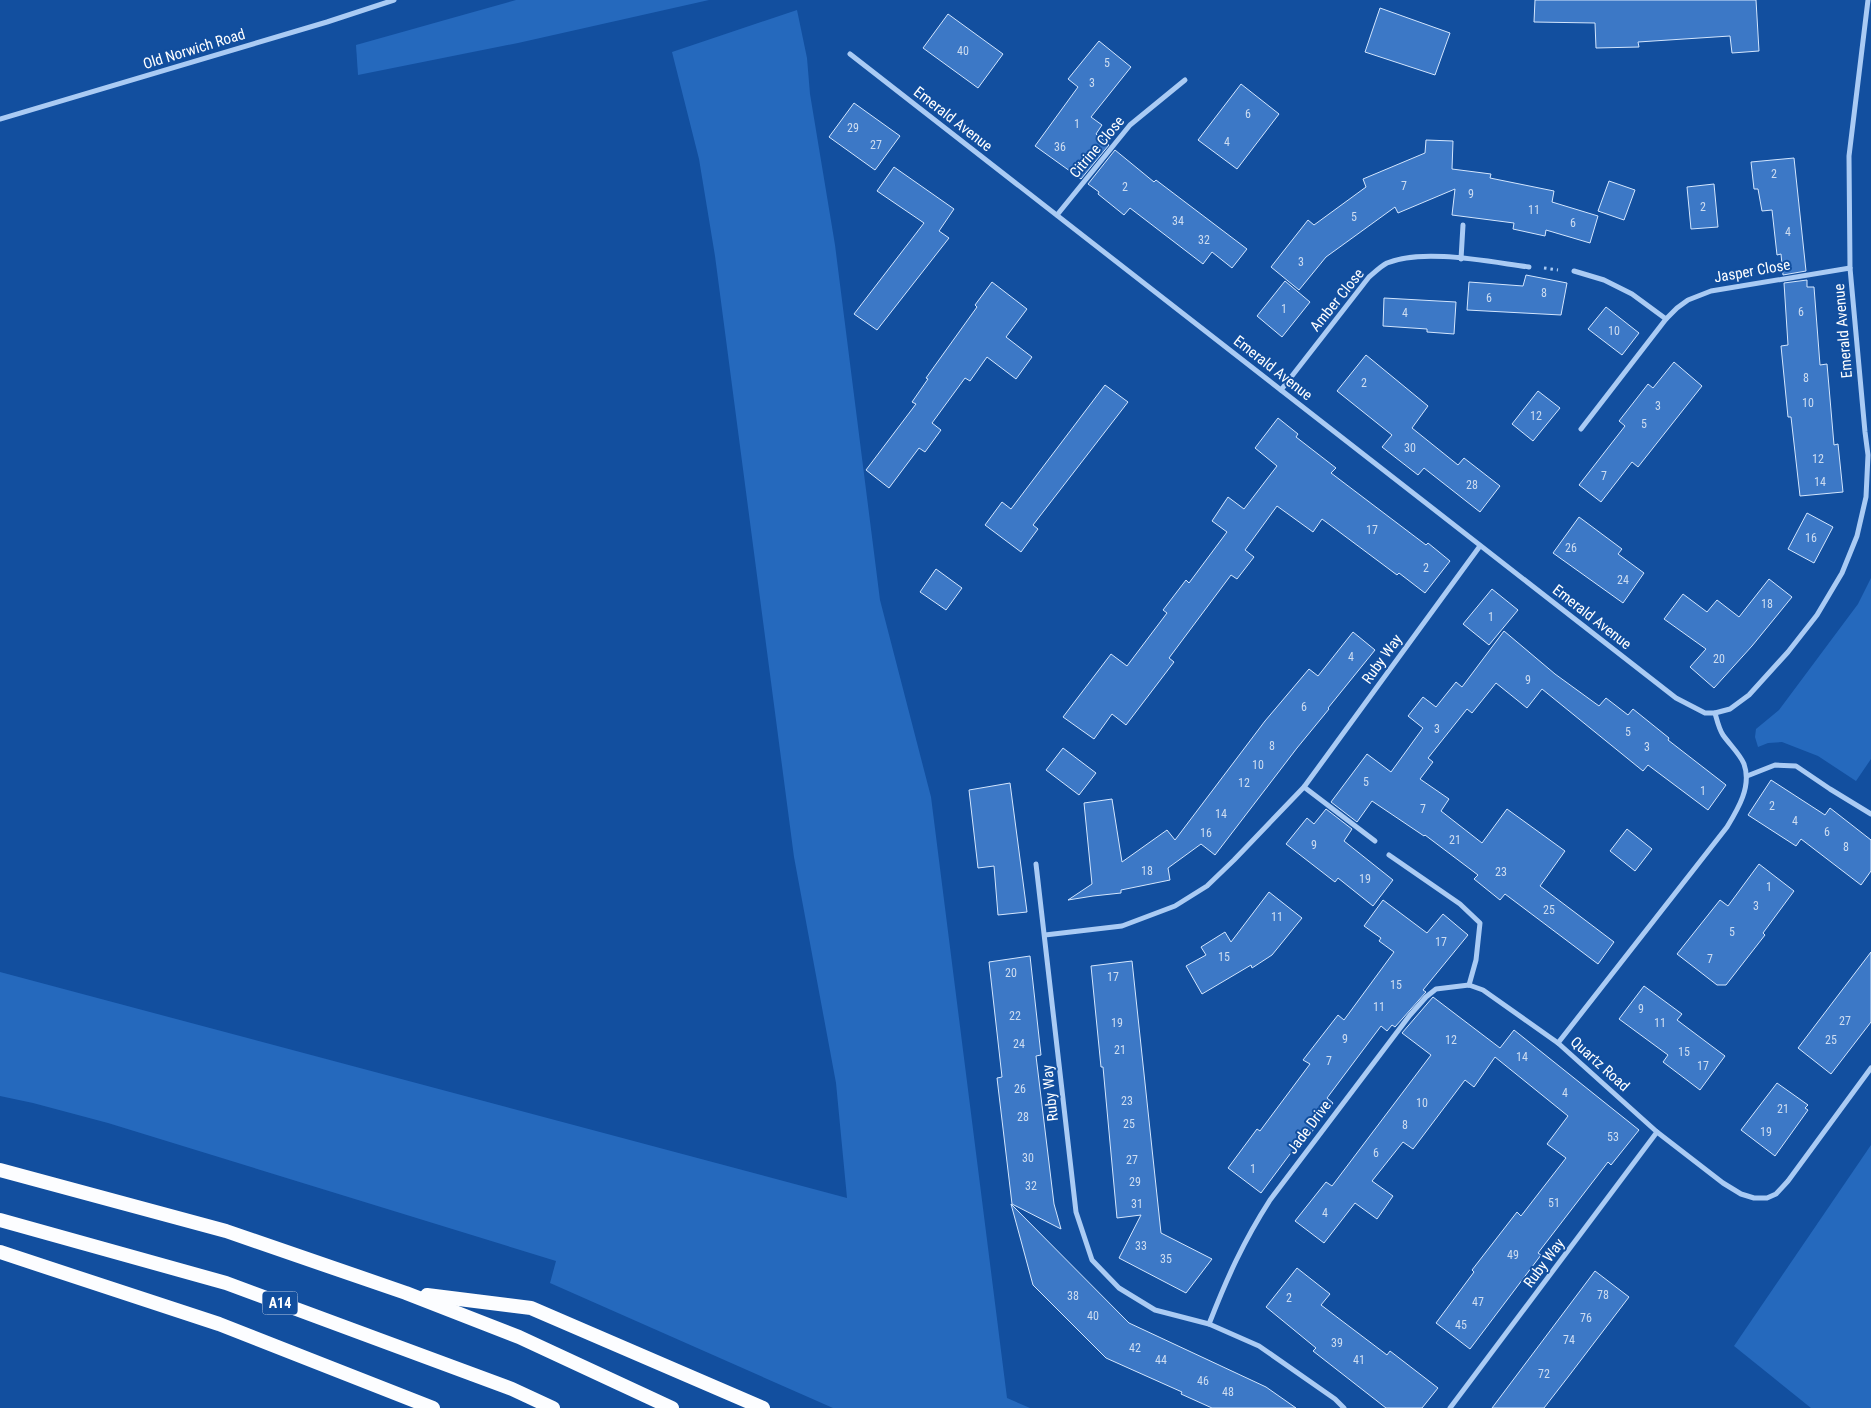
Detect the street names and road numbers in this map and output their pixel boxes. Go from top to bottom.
street label: Old Norwich Road [141,25,247,73]
street label: Emerald Avenue [910,83,996,155]
street label: Citrine Close [1066,112,1128,182]
street label: Jasper Close [1712,255,1792,287]
street label: Amber Close [1306,265,1368,335]
street label: Emerald Avenue [1830,283,1856,379]
street label: Emerald Avenue [1230,332,1316,404]
street label: Emerald Avenue [1549,581,1635,653]
street label: Ruby Way [1358,631,1406,687]
street label: Quartz Road [1567,1033,1633,1095]
street label: Ruby Way [1038,1064,1062,1122]
street label: Jade Drive [1283,1097,1335,1157]
street label: Ruby Way [1520,1235,1568,1291]
road number: A14 [262,1292,298,1315]

